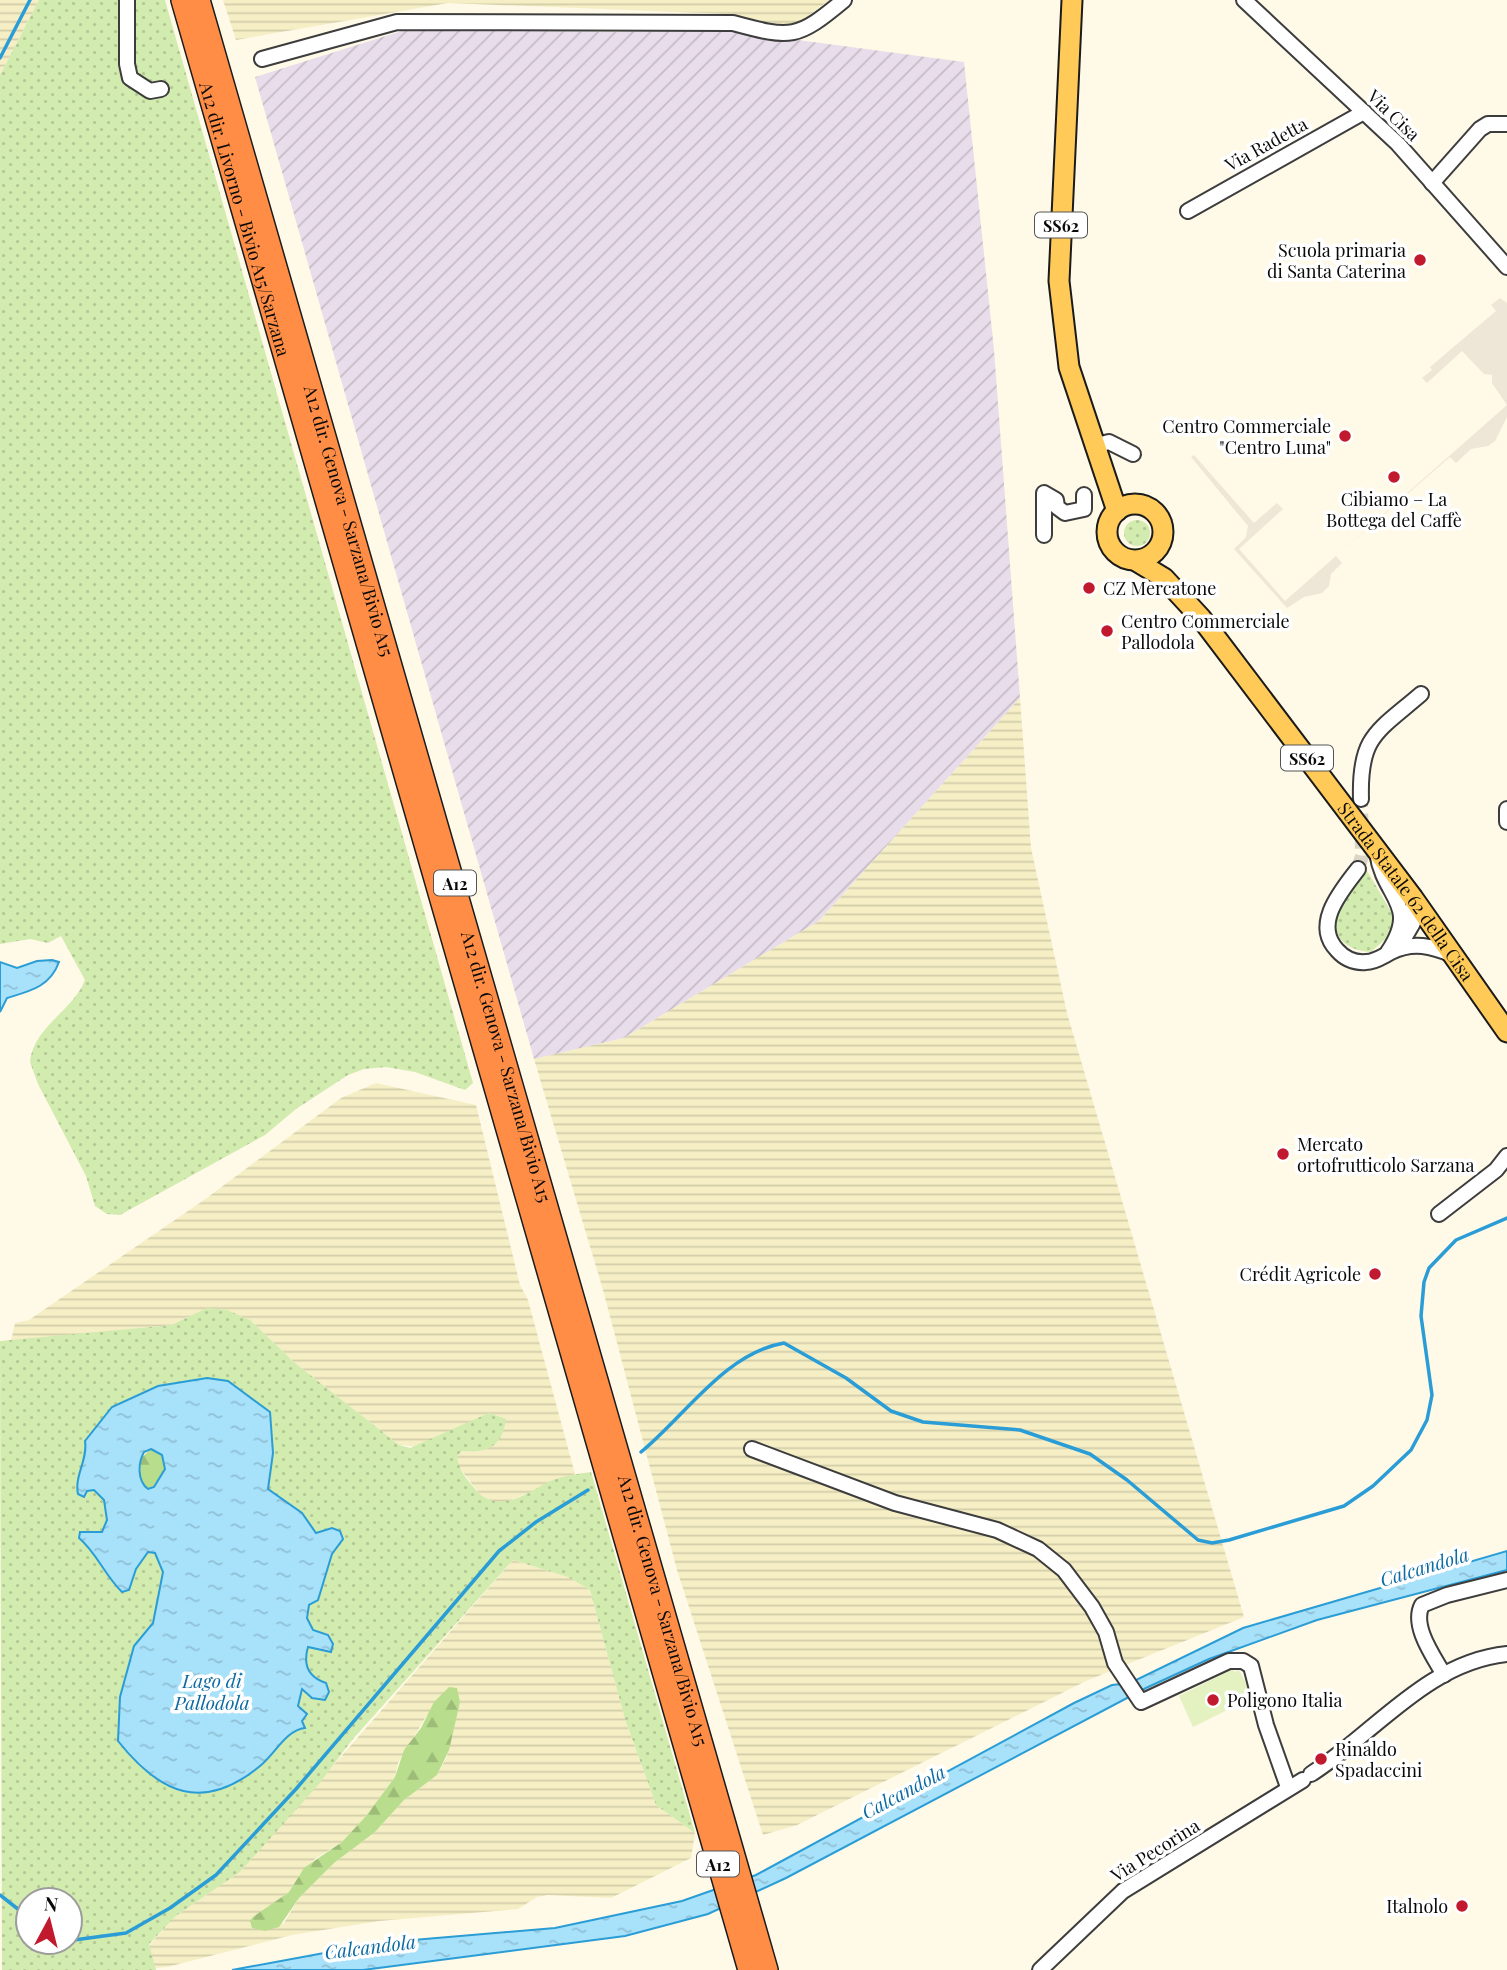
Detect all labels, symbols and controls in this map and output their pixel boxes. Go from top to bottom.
street label: A12 dir. Livorno - Bivio A15/Sarzana [194,78,296,359]
street label: Via Cisa [1362,83,1425,146]
street label: Via Radetta [1220,112,1311,177]
road number: SS62 [1035,213,1087,238]
place label: Scuola primaria di Santa Caterina [1267,238,1406,283]
marker: Scuola primaria di Santa Caterina [1412,252,1428,268]
street label: A12 dir. Genova - Sarzana/Bivio A15 [298,381,400,659]
place label: Centro Commerciale "Centro Luna" [1162,414,1331,459]
marker: Centro Commerciale "Centro Luna" [1337,428,1353,444]
marker: Cibiamo – La Bottega del Caffè [1386,469,1402,485]
place label: Cibiamo – La Bottega del Caffè [1326,487,1462,532]
place label: CZ Mercatone [1103,576,1216,600]
marker: CZ Mercatone [1081,580,1097,596]
place label: Centro Commerciale Pallodola [1121,609,1290,654]
marker: Centro Commerciale Pallodola [1099,623,1115,639]
road number: SS62 [1281,746,1333,771]
street label: Strada Statale 62 della Cisa [1333,797,1479,986]
road number: A12 [434,870,476,896]
street label: A12 dir. Genova - Sarzana/Bivio A15 [456,927,557,1205]
place label: Mercato ortofrutticolo Sarzana [1297,1132,1475,1177]
marker: Mercato ortofrutticolo Sarzana [1275,1146,1291,1162]
place label: Crédit Agricole [1240,1262,1361,1286]
marker: Crédit Agricole [1367,1266,1383,1282]
street label: A12 dir. Genova - Sarzana/Bivio A15 [613,1471,714,1749]
water label: Calcandola [1376,1540,1472,1592]
water label: Lago di Pallodola [173,1667,250,1715]
place label: Poligono Italia [1227,1688,1342,1712]
marker: Poligono Italia [1205,1692,1221,1708]
place label: Rinaldo Spadaccini [1335,1737,1422,1782]
marker: Rinaldo Spadaccini [1313,1751,1329,1767]
water label: Calcandola [856,1758,950,1824]
street label: Via Pecorina [1105,1813,1204,1887]
road number: A12 [697,1852,739,1876]
north arrow [14,1886,84,1956]
text: N [43,1889,60,1917]
place label: Italnolo [1386,1894,1448,1918]
marker: Italnolo [1454,1898,1470,1914]
water label: Calcandola [323,1927,417,1965]

